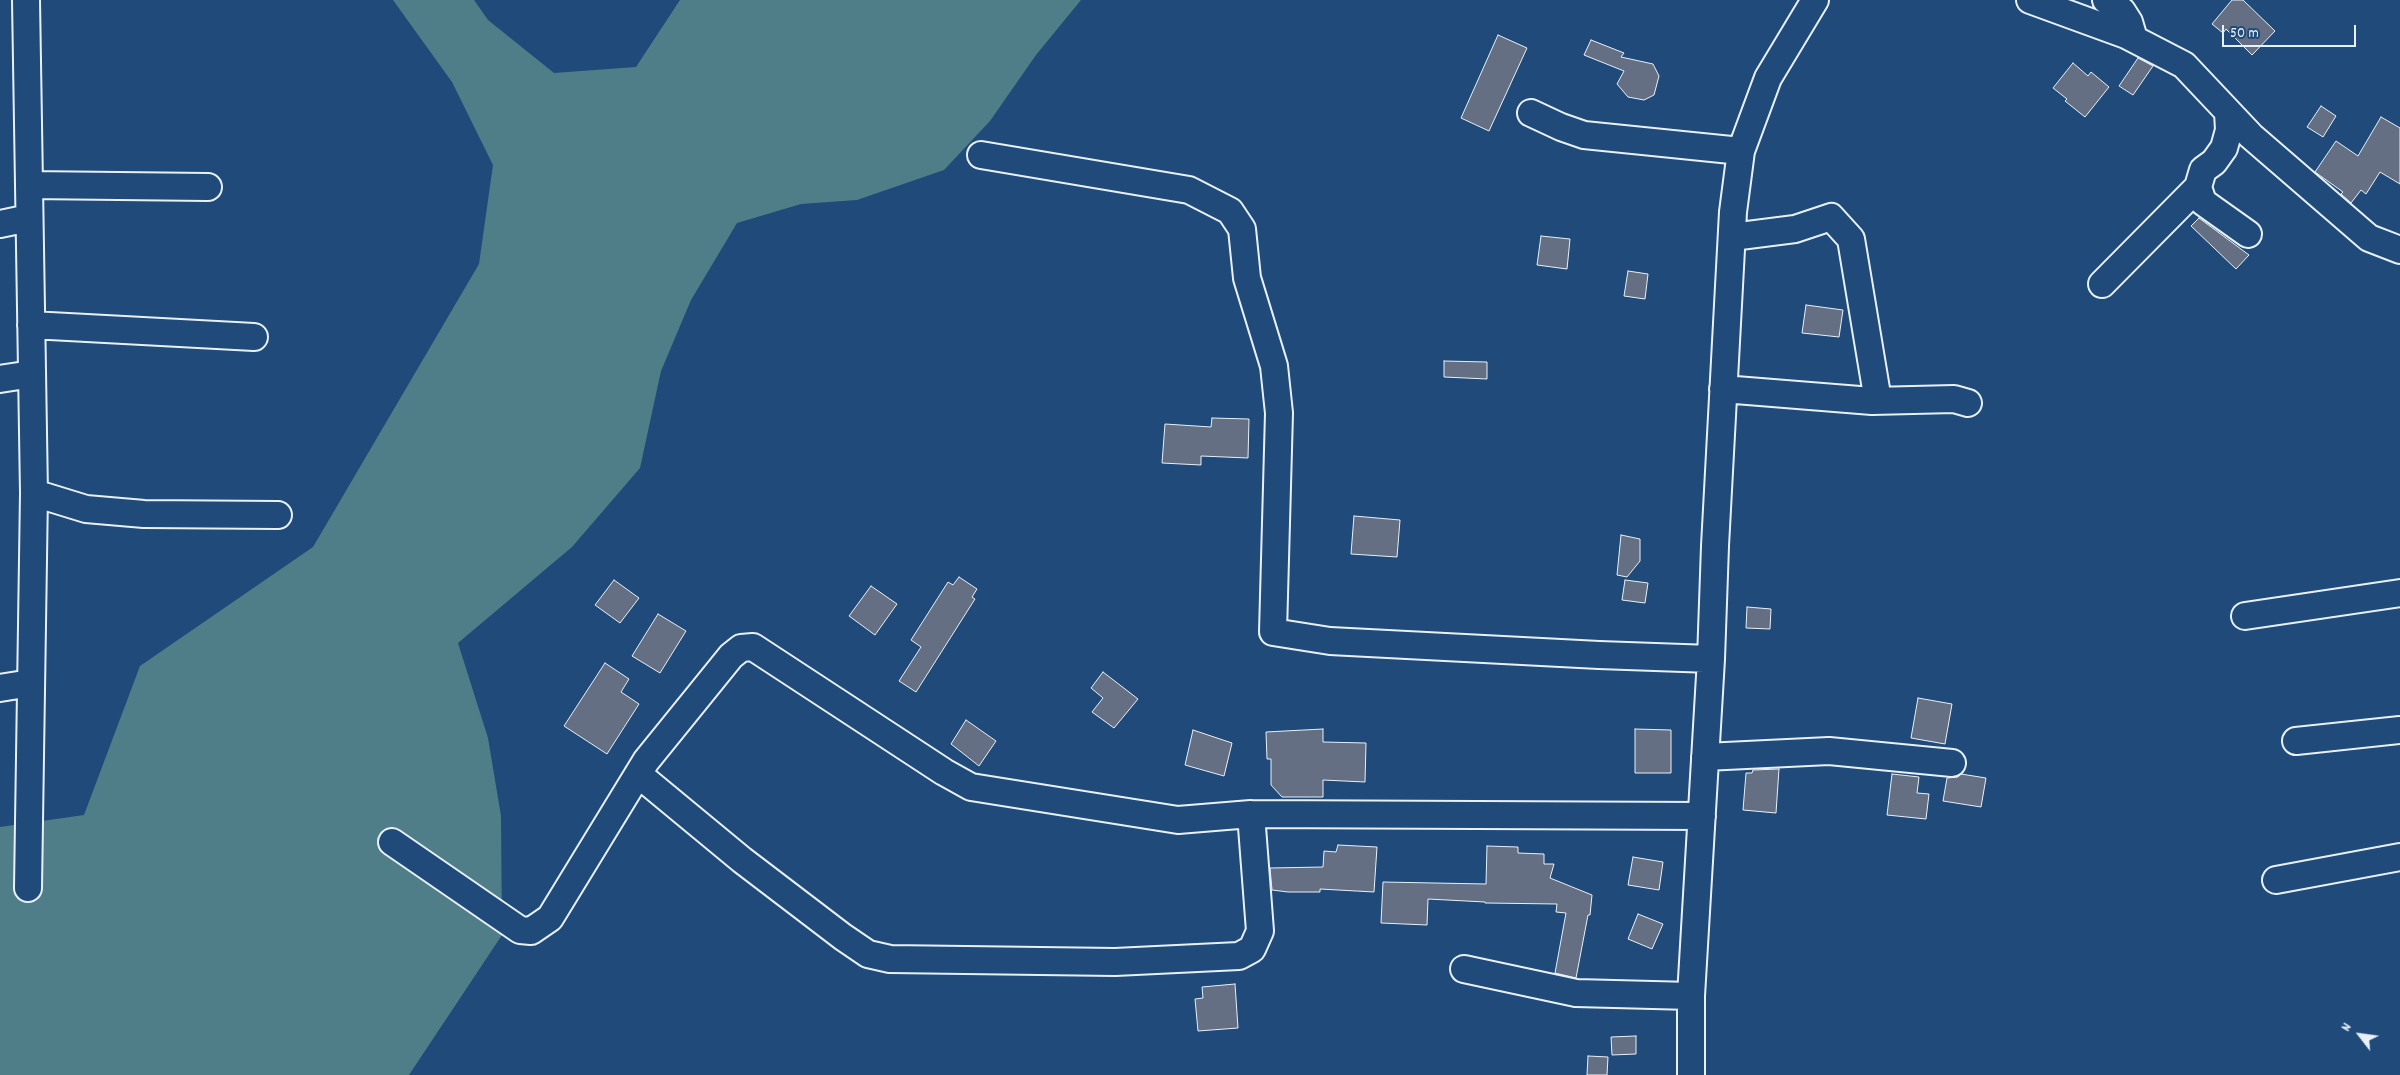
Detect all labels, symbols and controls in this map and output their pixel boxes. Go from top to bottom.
scale bar [2225,15,2359,47]
text: 50 m [2230,23,2259,45]
north arrow [2335,1010,2385,1060]
text: N [2337,1020,2357,1036]

